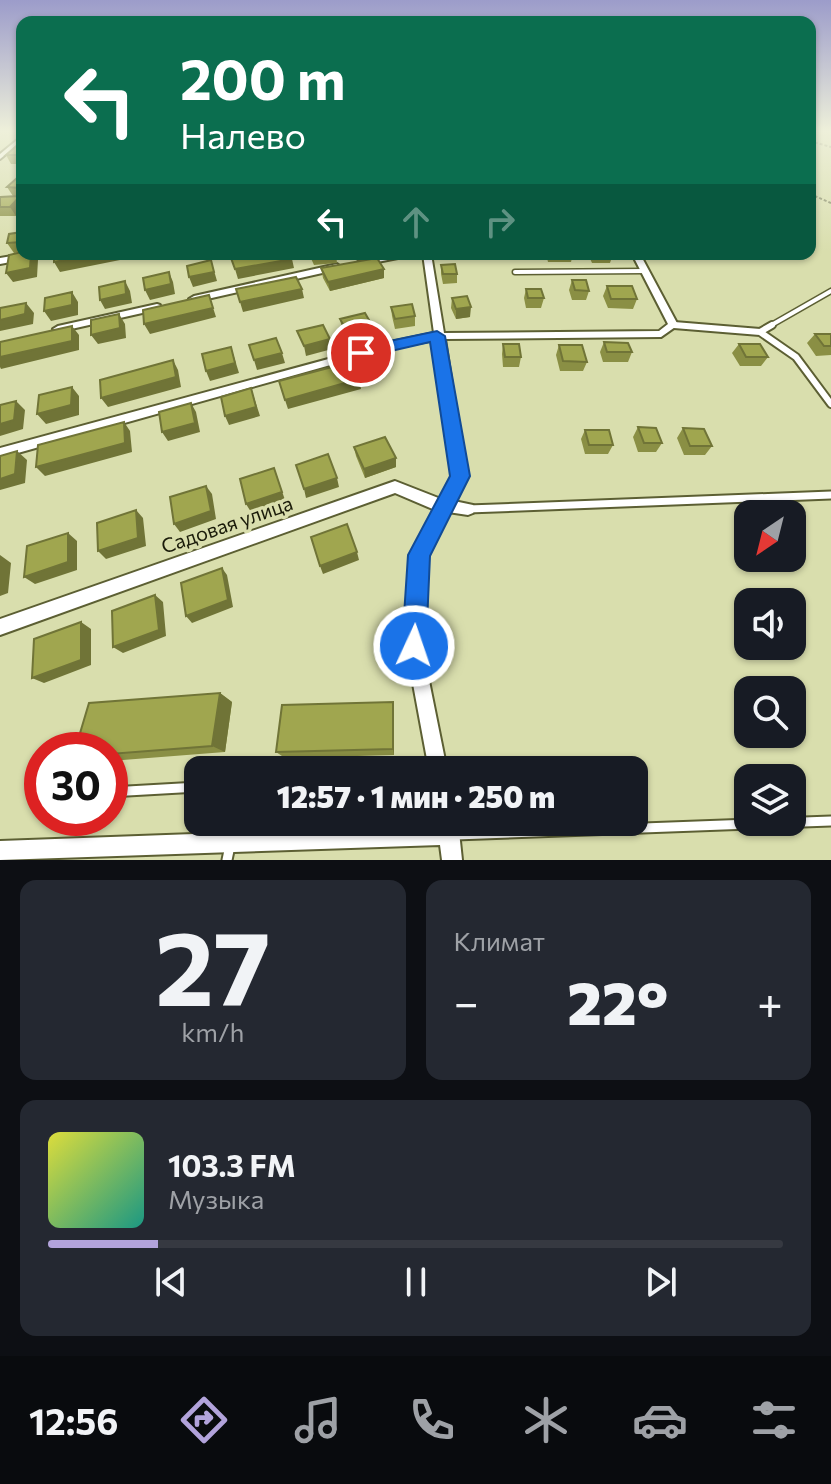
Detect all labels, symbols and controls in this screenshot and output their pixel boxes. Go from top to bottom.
text: 200 m [180,43,346,112]
icon: left [48,48,152,152]
text: Налево [180,112,306,156]
icon: left [310,200,354,244]
icon: ahead [394,200,438,244]
icon: right [478,200,522,244]
pin [327,319,395,387]
icon: arrive [339,331,383,375]
street label: Садовая улица [158,490,296,558]
north arrow [734,500,806,572]
map controls [734,500,806,836]
button: sound [734,588,806,660]
position arrow [372,604,456,688]
button: search [734,676,806,748]
speed limit sign: 30 [24,732,128,836]
button: layers [734,764,806,836]
text: 12:57 · 1 мин · 250 m [277,777,555,814]
text: 27 [155,900,271,1027]
text: Климат [454,925,545,956]
text: 22° [567,964,668,1037]
text: − [454,974,479,1028]
text: + [757,974,783,1028]
text: km/h [181,1016,244,1047]
text: 103.3 FM [168,1146,296,1183]
text: Музыка [168,1183,264,1214]
icon: previous [149,1260,193,1304]
icon: pause [394,1260,438,1304]
icon: next [639,1260,683,1304]
icon: directions [176,1392,232,1448]
icon: music [290,1392,346,1448]
icon: phone [404,1392,460,1448]
icon: climate [518,1392,574,1448]
icon: car [632,1392,688,1448]
icon: filters [746,1392,802,1448]
text: 12:56 [29,1398,118,1442]

